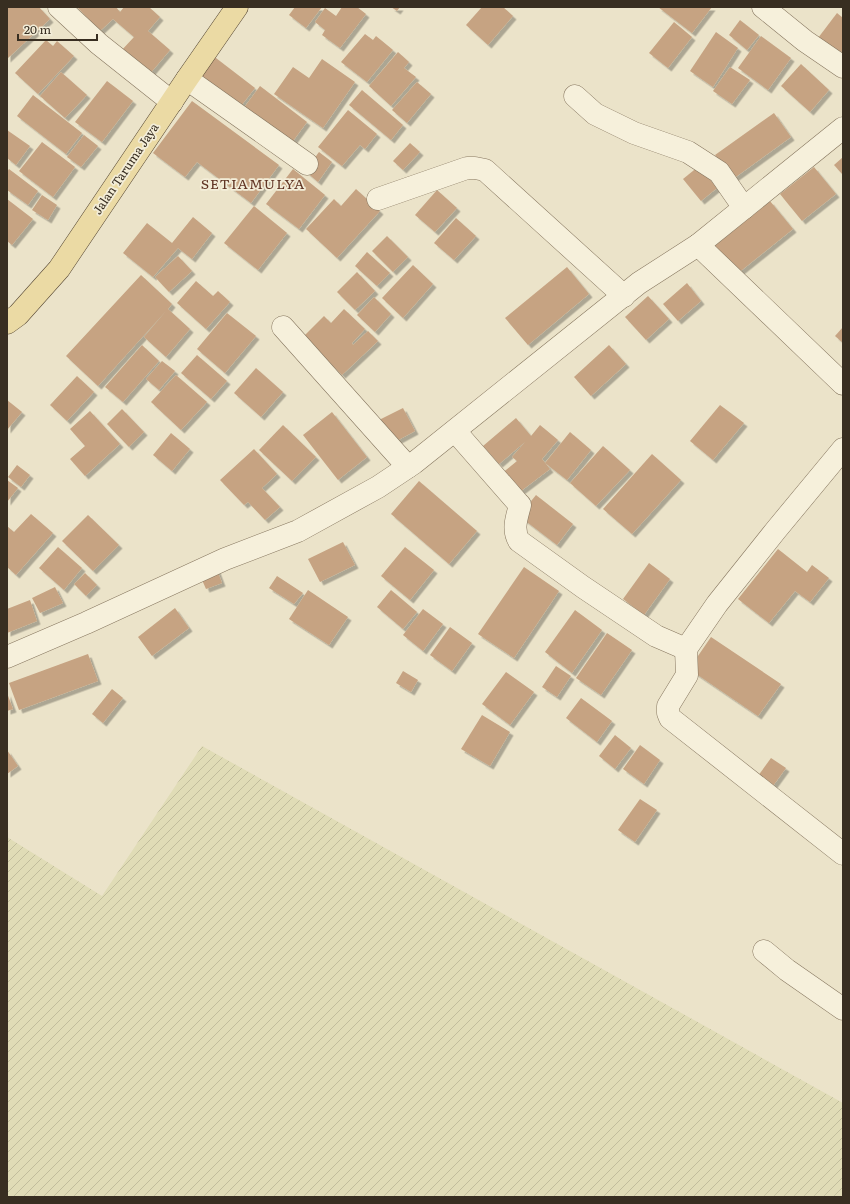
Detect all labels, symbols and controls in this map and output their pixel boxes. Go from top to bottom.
scale bar [18,16,97,42]
text: 20 m [24,20,51,38]
street label: Jalan Taruma Jaya [88,119,163,218]
district label: SETIAMULYA [201,173,305,193]

